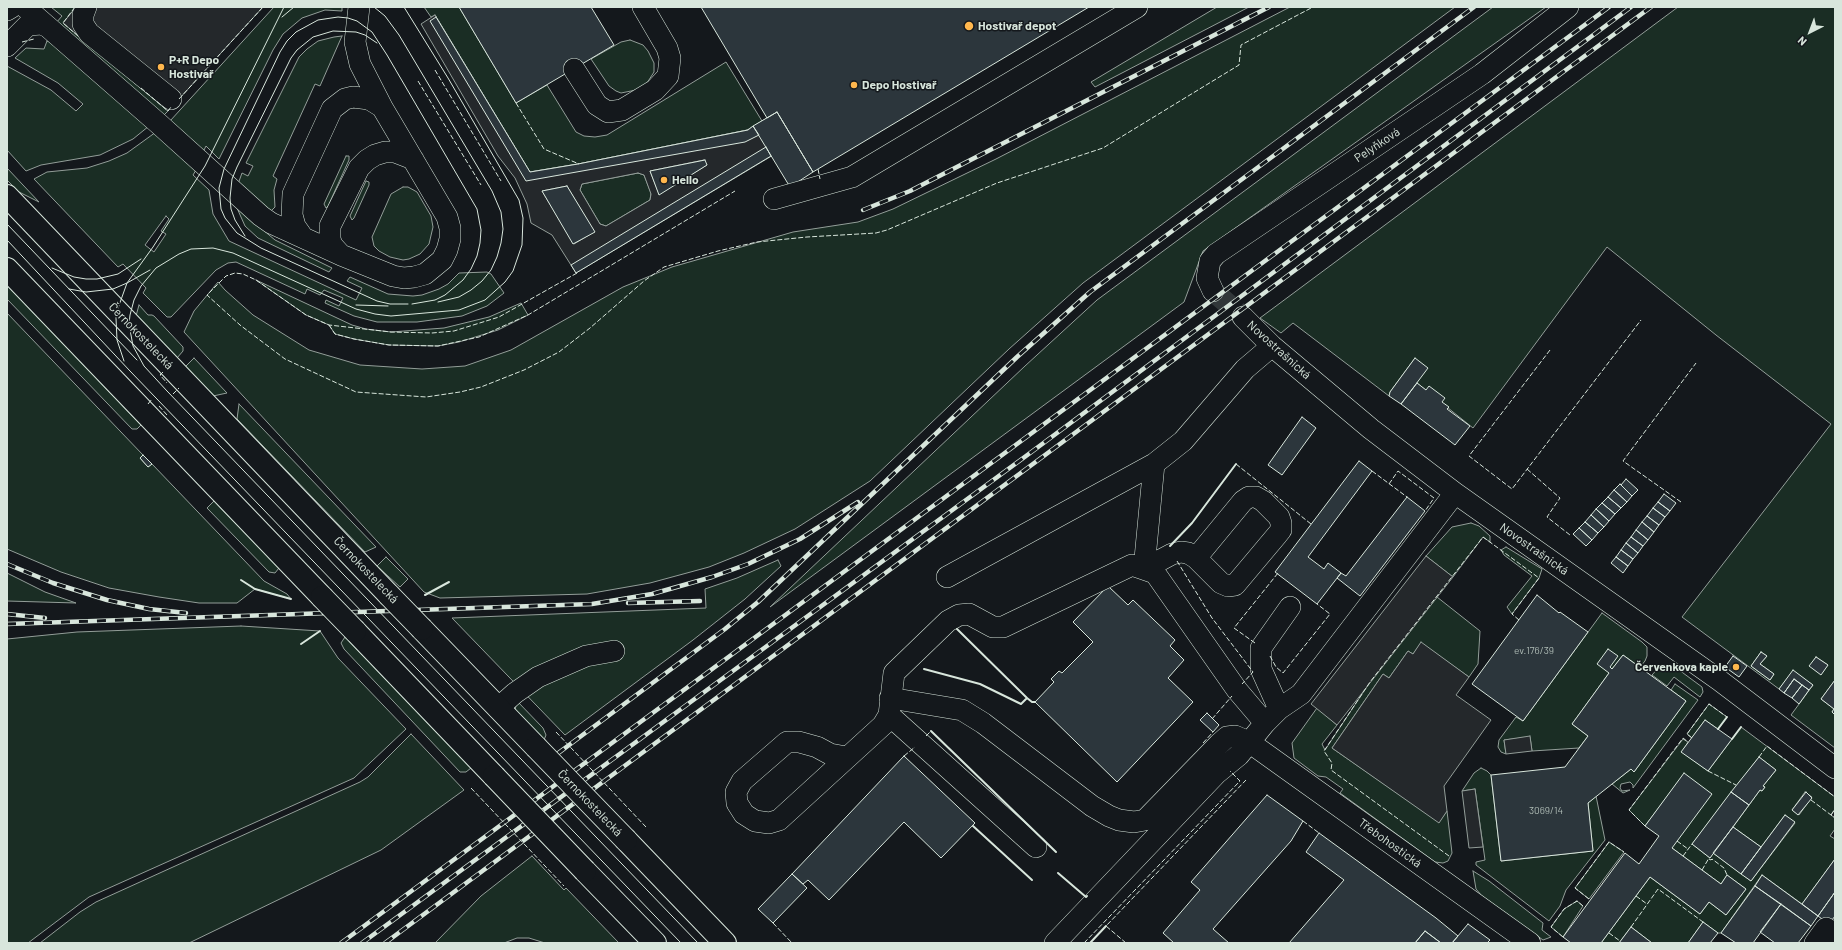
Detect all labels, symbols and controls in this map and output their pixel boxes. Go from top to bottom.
north arrow [1790,12,1830,52]
place label: Hostivař depot [978,19,1056,33]
marker: Hostivař depot [963,20,975,32]
text: N [1795,34,1809,49]
place label: P+R Depo Hostivař [169,53,219,81]
marker: P+R Depo Hostivař [156,62,166,72]
place label: Depo Hostivař [862,78,937,92]
marker: Depo Hostivař [849,80,859,90]
street label: Pelyňková [1352,125,1402,165]
place label: Hello [672,173,699,187]
marker: Hello [659,175,669,185]
street label: Černokostelecká [106,300,176,372]
street label: Novostrašnická [1244,318,1314,382]
street label: Novostrašnická [1497,520,1571,578]
street label: Černokostelecká [331,534,401,606]
house number: ev.176/39 [1514,645,1554,657]
place label: Červenkova kaple [1635,660,1728,674]
marker: Červenkova kaple [1731,662,1741,672]
street label: Černokostelecká [555,767,625,839]
house number: 3069/14 [1529,805,1563,817]
street label: Třebohostická [1356,815,1424,871]

